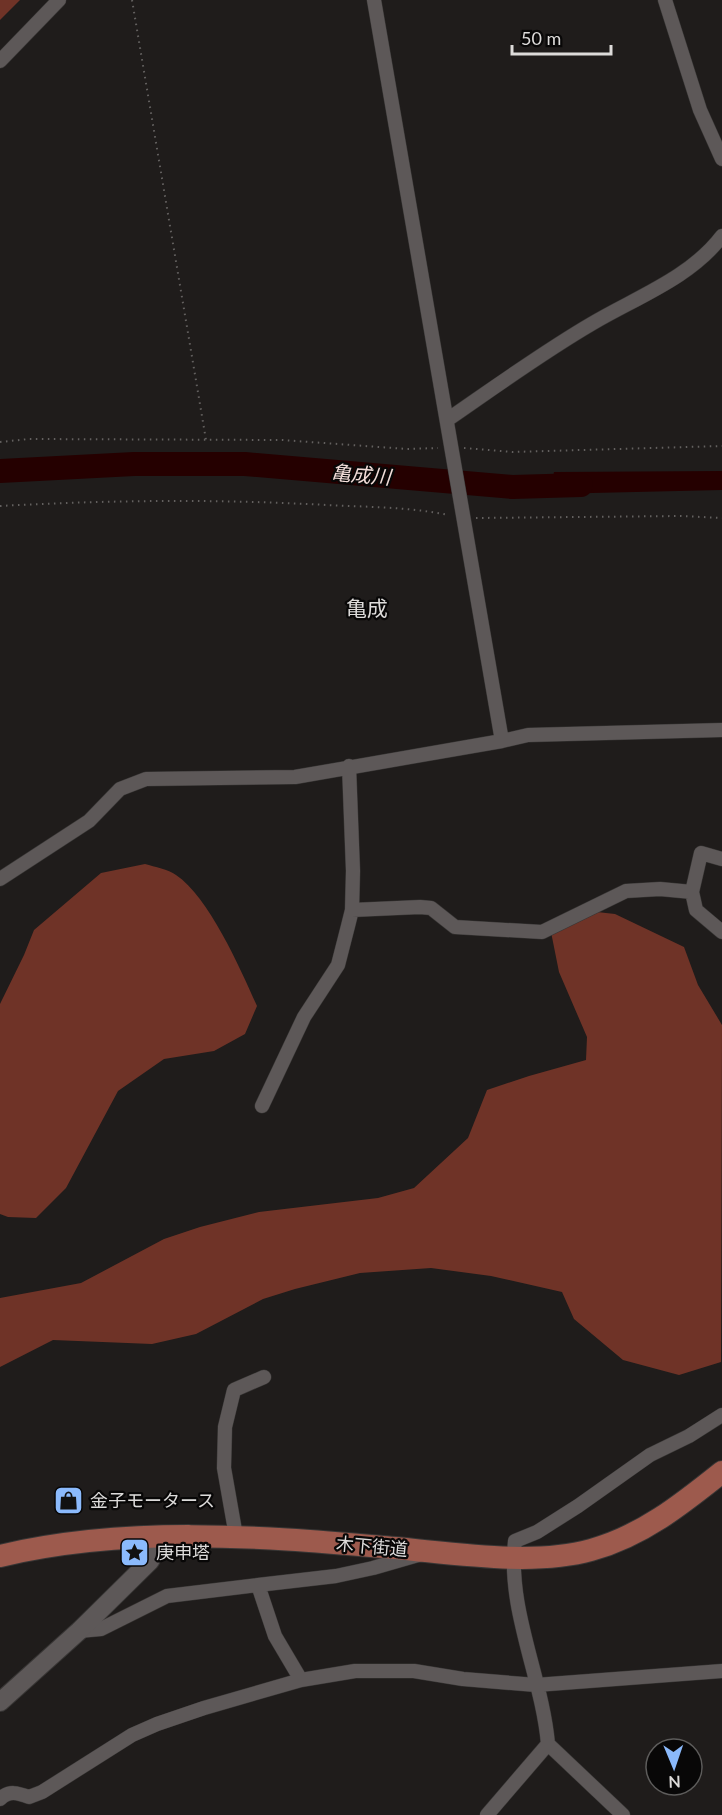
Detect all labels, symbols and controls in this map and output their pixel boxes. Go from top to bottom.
scale bar [512,18,611,56]
text: 50 m [521,27,561,49]
water label: 亀成川 [330,459,394,489]
district label: 亀成 [346,595,388,620]
shop icon: 金子モータース [53,1484,85,1516]
place label: 金子モータース [90,1489,215,1511]
street label: 木下街道 [335,1532,409,1560]
place icon: 庚申塔 [119,1536,151,1568]
place label: 庚申塔 [156,1541,210,1563]
north arrow [644,1737,704,1797]
text: N [668,1773,681,1792]

